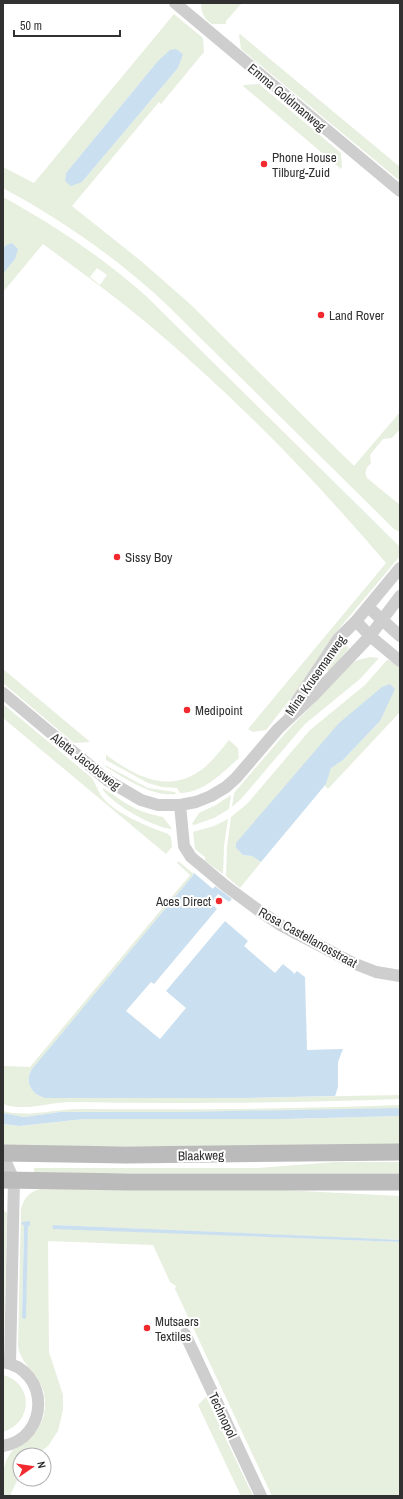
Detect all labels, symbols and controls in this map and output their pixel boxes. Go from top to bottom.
scale bar [14,12,120,38]
text: 50 m [20,18,42,34]
street label: Emma Goldmanweg [244,60,329,135]
place label: Phone House Tilburg-Zuid [272,149,337,181]
marker: Phone House Tilburg-Zuid [259,159,269,169]
place label: Land Rover [329,307,385,324]
marker: Land Rover [316,310,326,320]
place label: Sissy Boy [125,549,173,566]
marker: Sissy Boy [112,552,122,562]
street label: Mina Krusemanweg [281,632,350,719]
place label: Medipoint [195,702,242,719]
marker: Medipoint [182,705,192,715]
street label: Aletta Jacobsweg [47,728,124,794]
place label: Aces Direct [155,893,211,910]
marker: Aces Direct [214,896,224,906]
street label: Rosa Castellanosstraat [255,903,360,972]
street label: Blaakweg [178,1147,224,1164]
place label: Mutsaers Textiles [155,1313,199,1345]
marker: Mutsaers Textiles [142,1323,152,1333]
street label: Technopol [205,1390,241,1441]
north arrow [12,1447,52,1487]
text: N [34,1460,49,1469]

